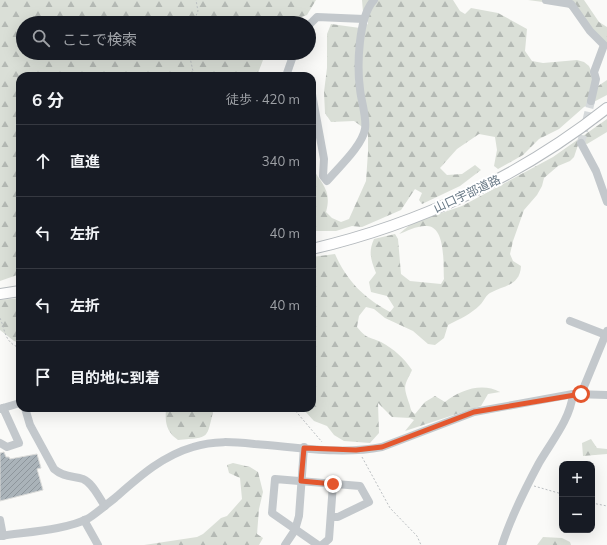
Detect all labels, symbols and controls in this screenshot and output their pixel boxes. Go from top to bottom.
search box [16,16,316,60]
icon: search [30,27,52,49]
text: ここで検索 [62,30,137,49]
text: 6 分 [32,89,64,110]
text: 徒歩 · 420 m [226,91,300,107]
icon: ahead [32,150,54,172]
text: 直進 [70,152,100,171]
text: 340 m [262,153,300,169]
street label: 山口宇部道路 [431,172,503,216]
icon: left [32,222,54,244]
text: 左折 [70,224,100,243]
text: 40 m [270,225,300,241]
icon: left [32,294,54,316]
text: 左折 [70,296,100,315]
text: 40 m [270,297,300,313]
icon: arrive [32,366,54,388]
text: 目的地に到着 [70,368,160,387]
route start [572,385,590,403]
map controls [559,461,595,533]
button: + [559,461,595,497]
route end [324,475,342,493]
button: − [559,497,595,533]

